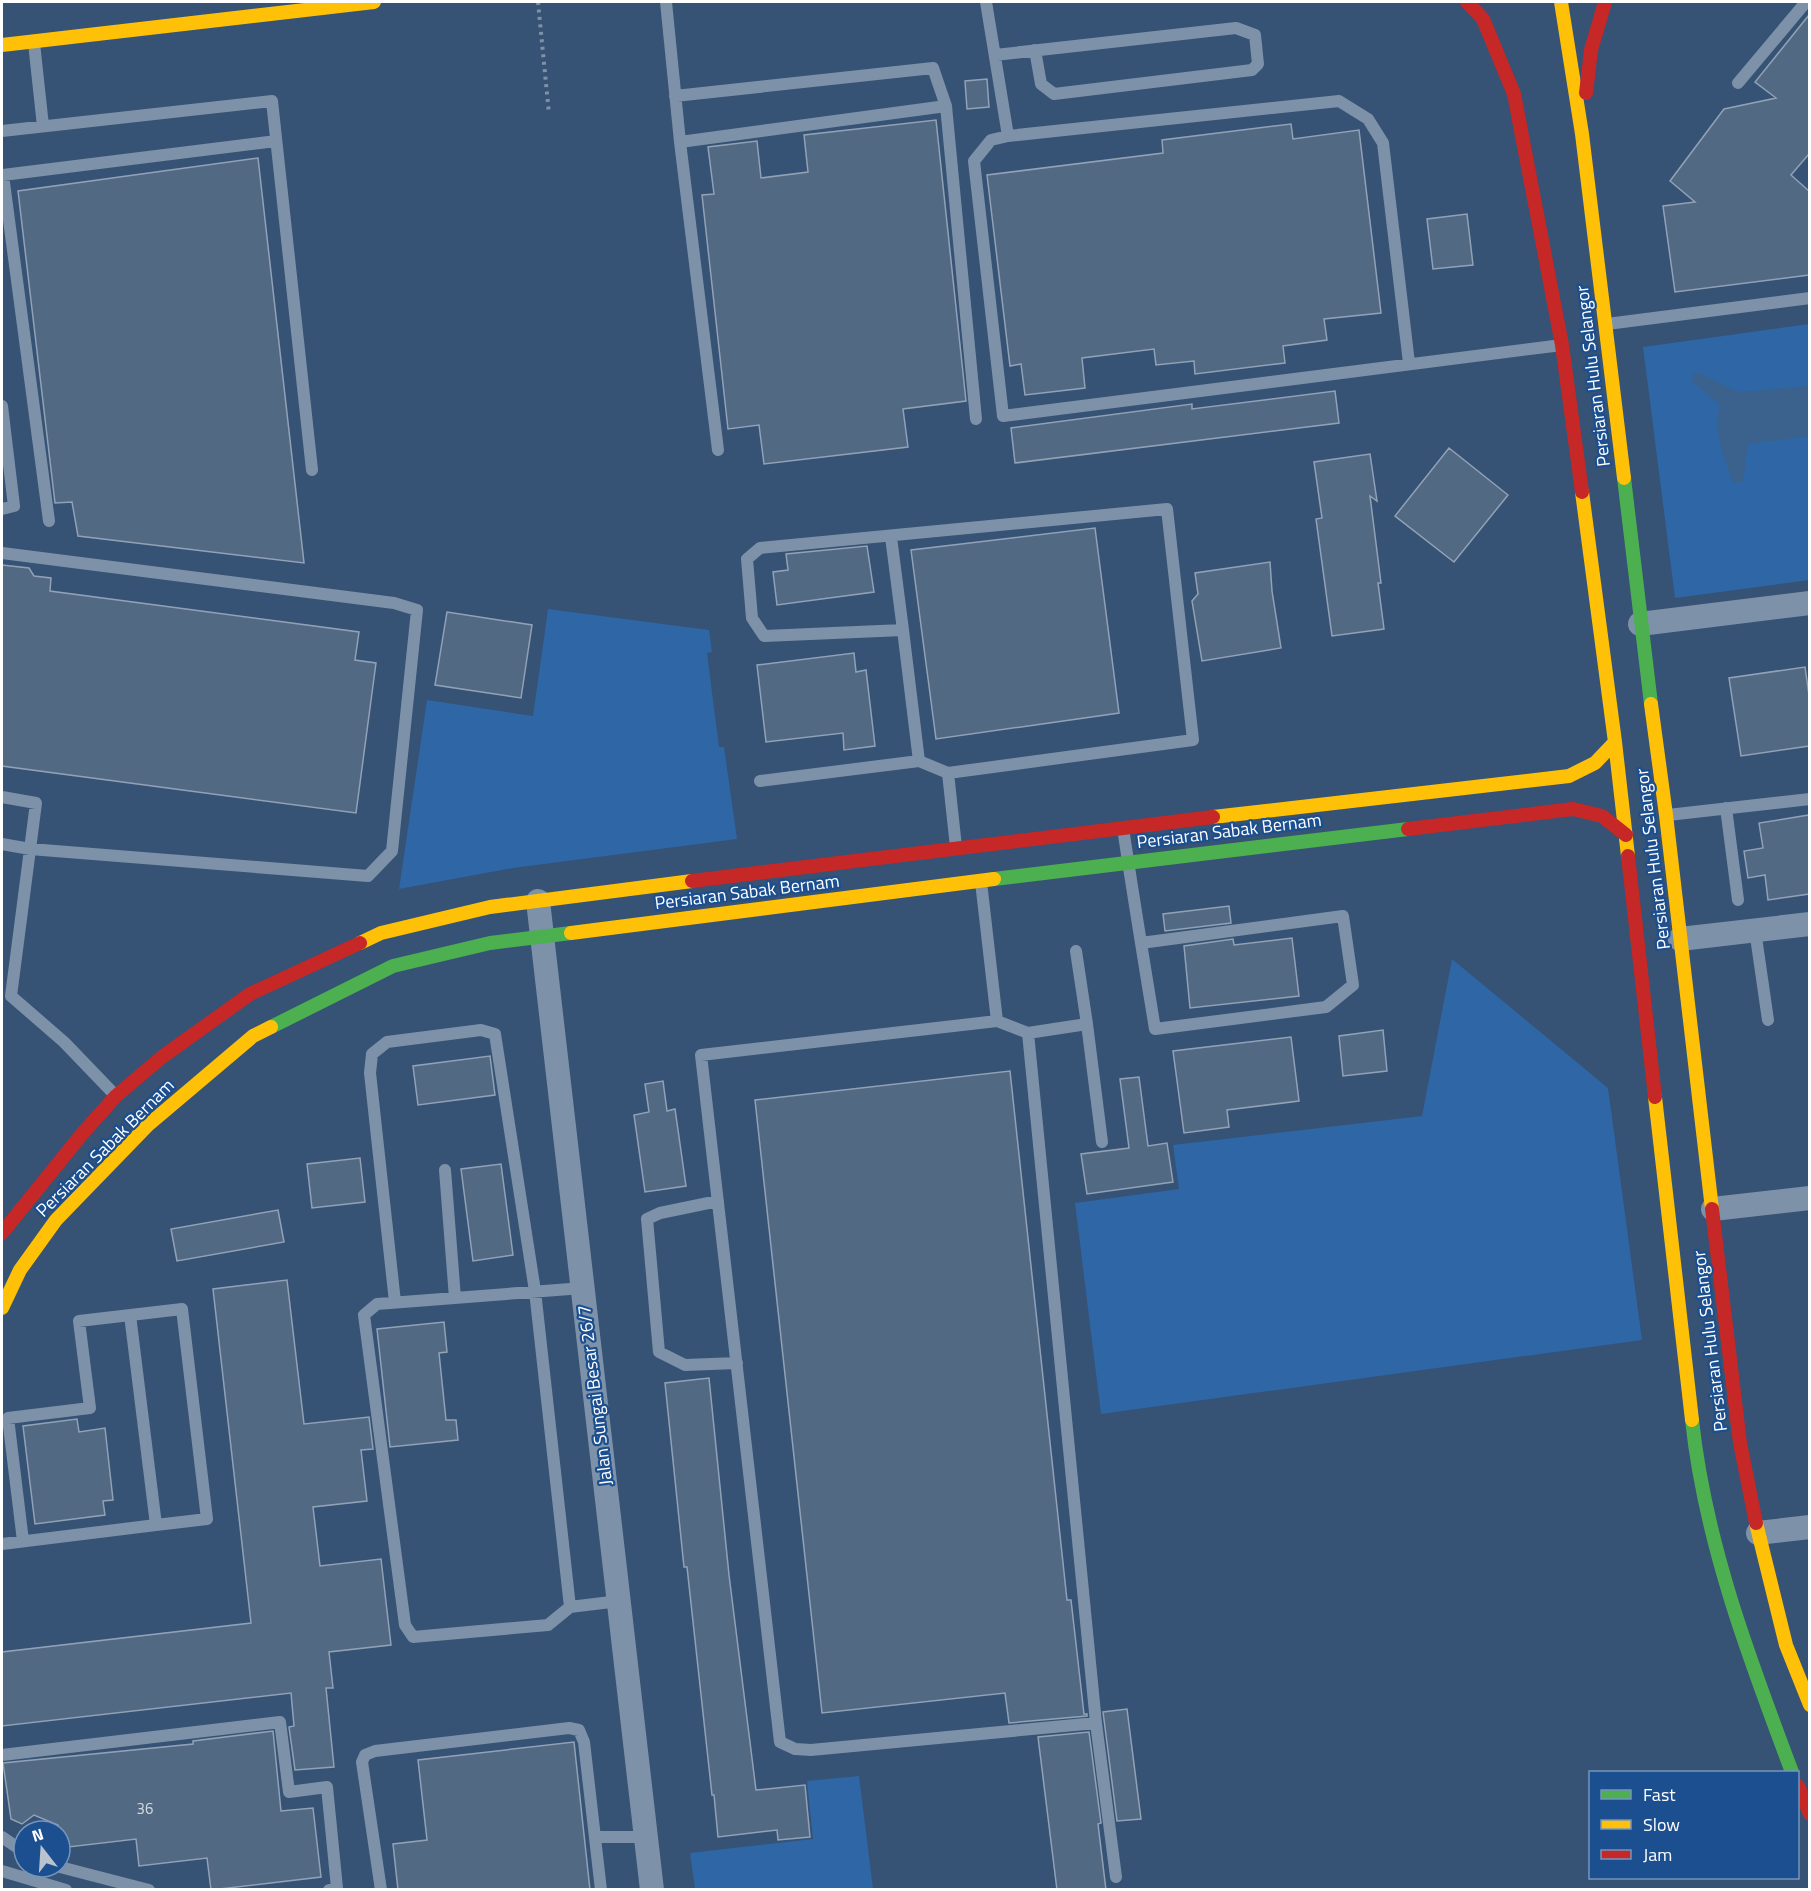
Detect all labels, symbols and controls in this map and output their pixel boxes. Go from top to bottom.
street label: Persiaran Hulu Selangor [1568,284,1617,468]
street label: Persiaran Hulu Selangor [1628,767,1677,951]
street label: Persiaran Sabak Bernam [1135,806,1323,855]
street label: Persiaran Sabak Bernam [653,867,841,916]
street label: Persiaran Sabak Bernam [29,1072,180,1223]
street label: Persiaran Hulu Selangor [1685,1249,1734,1433]
street label: Jalan Sungai Besar 26/7 [570,1303,619,1487]
legend [1589,1771,1799,1879]
text: Fast [1643,1781,1676,1808]
house number: 36 [137,1797,153,1820]
text: Slow [1643,1811,1680,1838]
north arrow [12,1819,72,1879]
text: N [29,1822,46,1848]
text: Jam [1643,1841,1672,1868]

